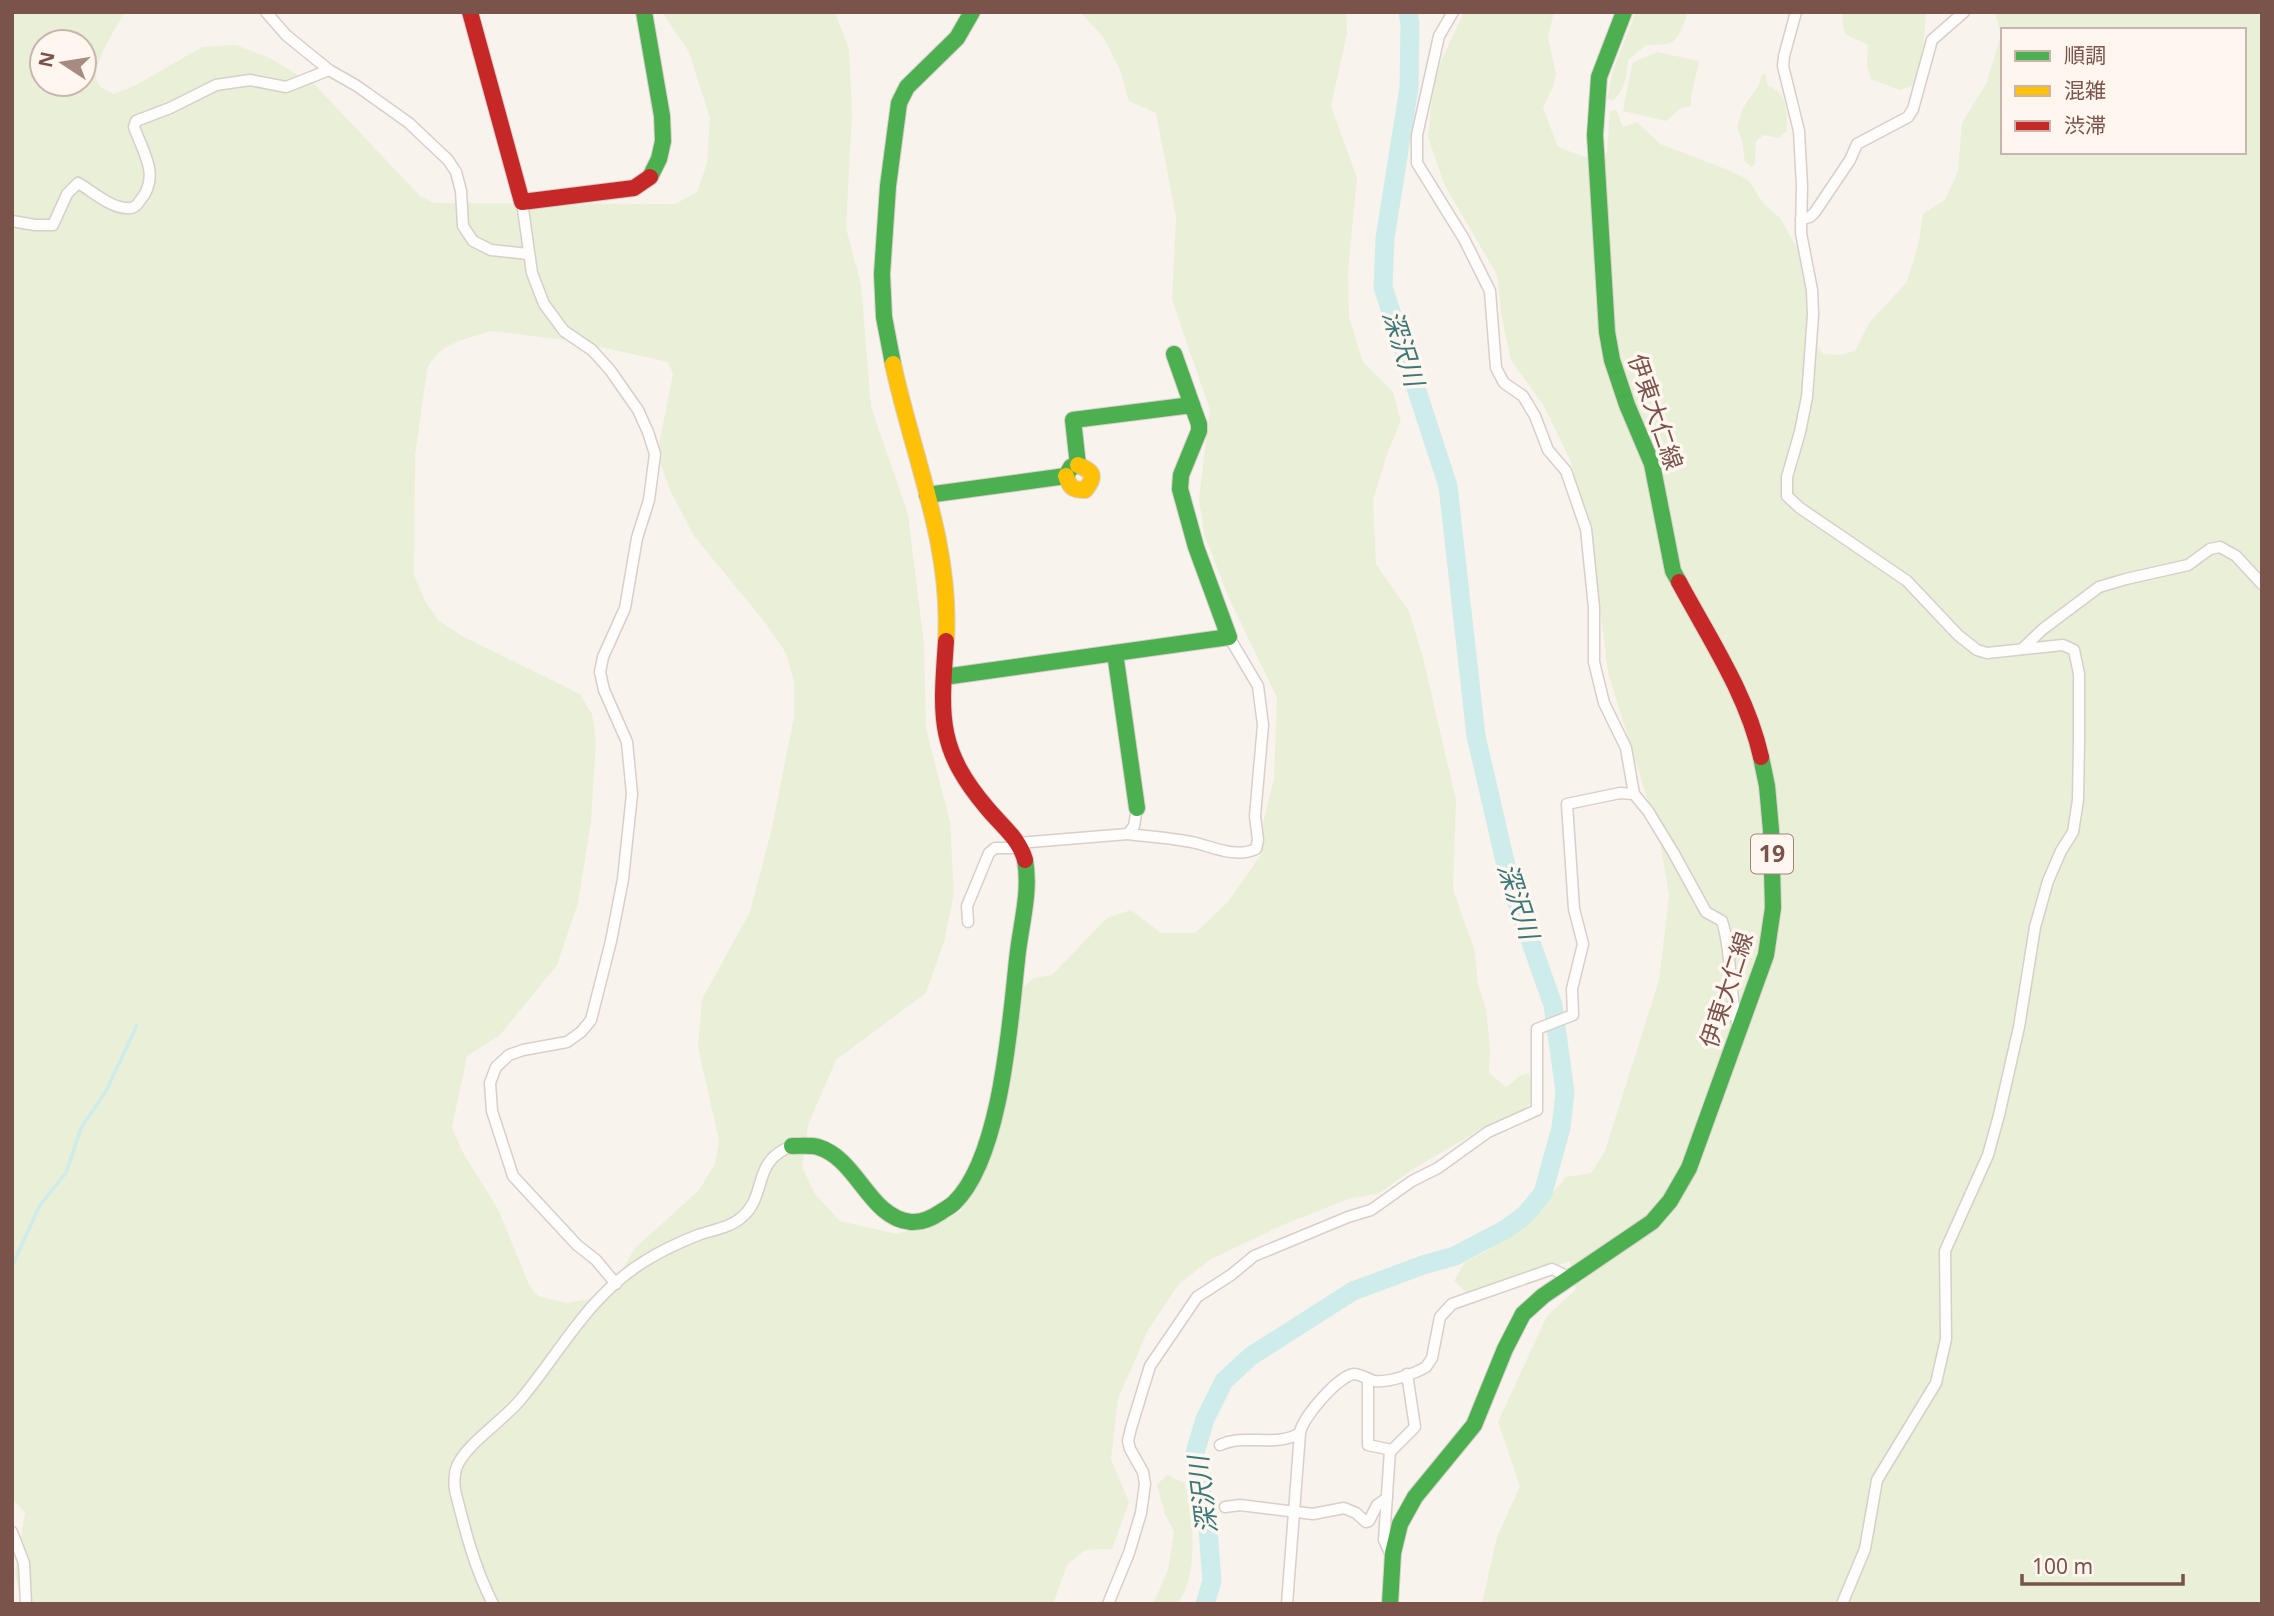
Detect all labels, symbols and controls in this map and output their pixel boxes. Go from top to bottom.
north arrow [28,28,98,98]
legend [2001,28,2246,154]
text: 順調 [2064,41,2106,69]
text: N [32,49,61,70]
text: 混雑 [2064,76,2106,104]
text: 渋滞 [2064,111,2106,139]
water label: 深沢川 [1375,305,1434,393]
street label: 伊東大仁線 [1621,349,1692,474]
road number: 19 [1751,834,1793,874]
water label: 深沢川 [1490,858,1549,946]
street label: 伊東大仁線 [1691,927,1760,1052]
water label: 深沢川 [1179,1451,1225,1536]
scale bar [2022,1542,2183,1586]
text: 100 m [2032,1552,2093,1580]

